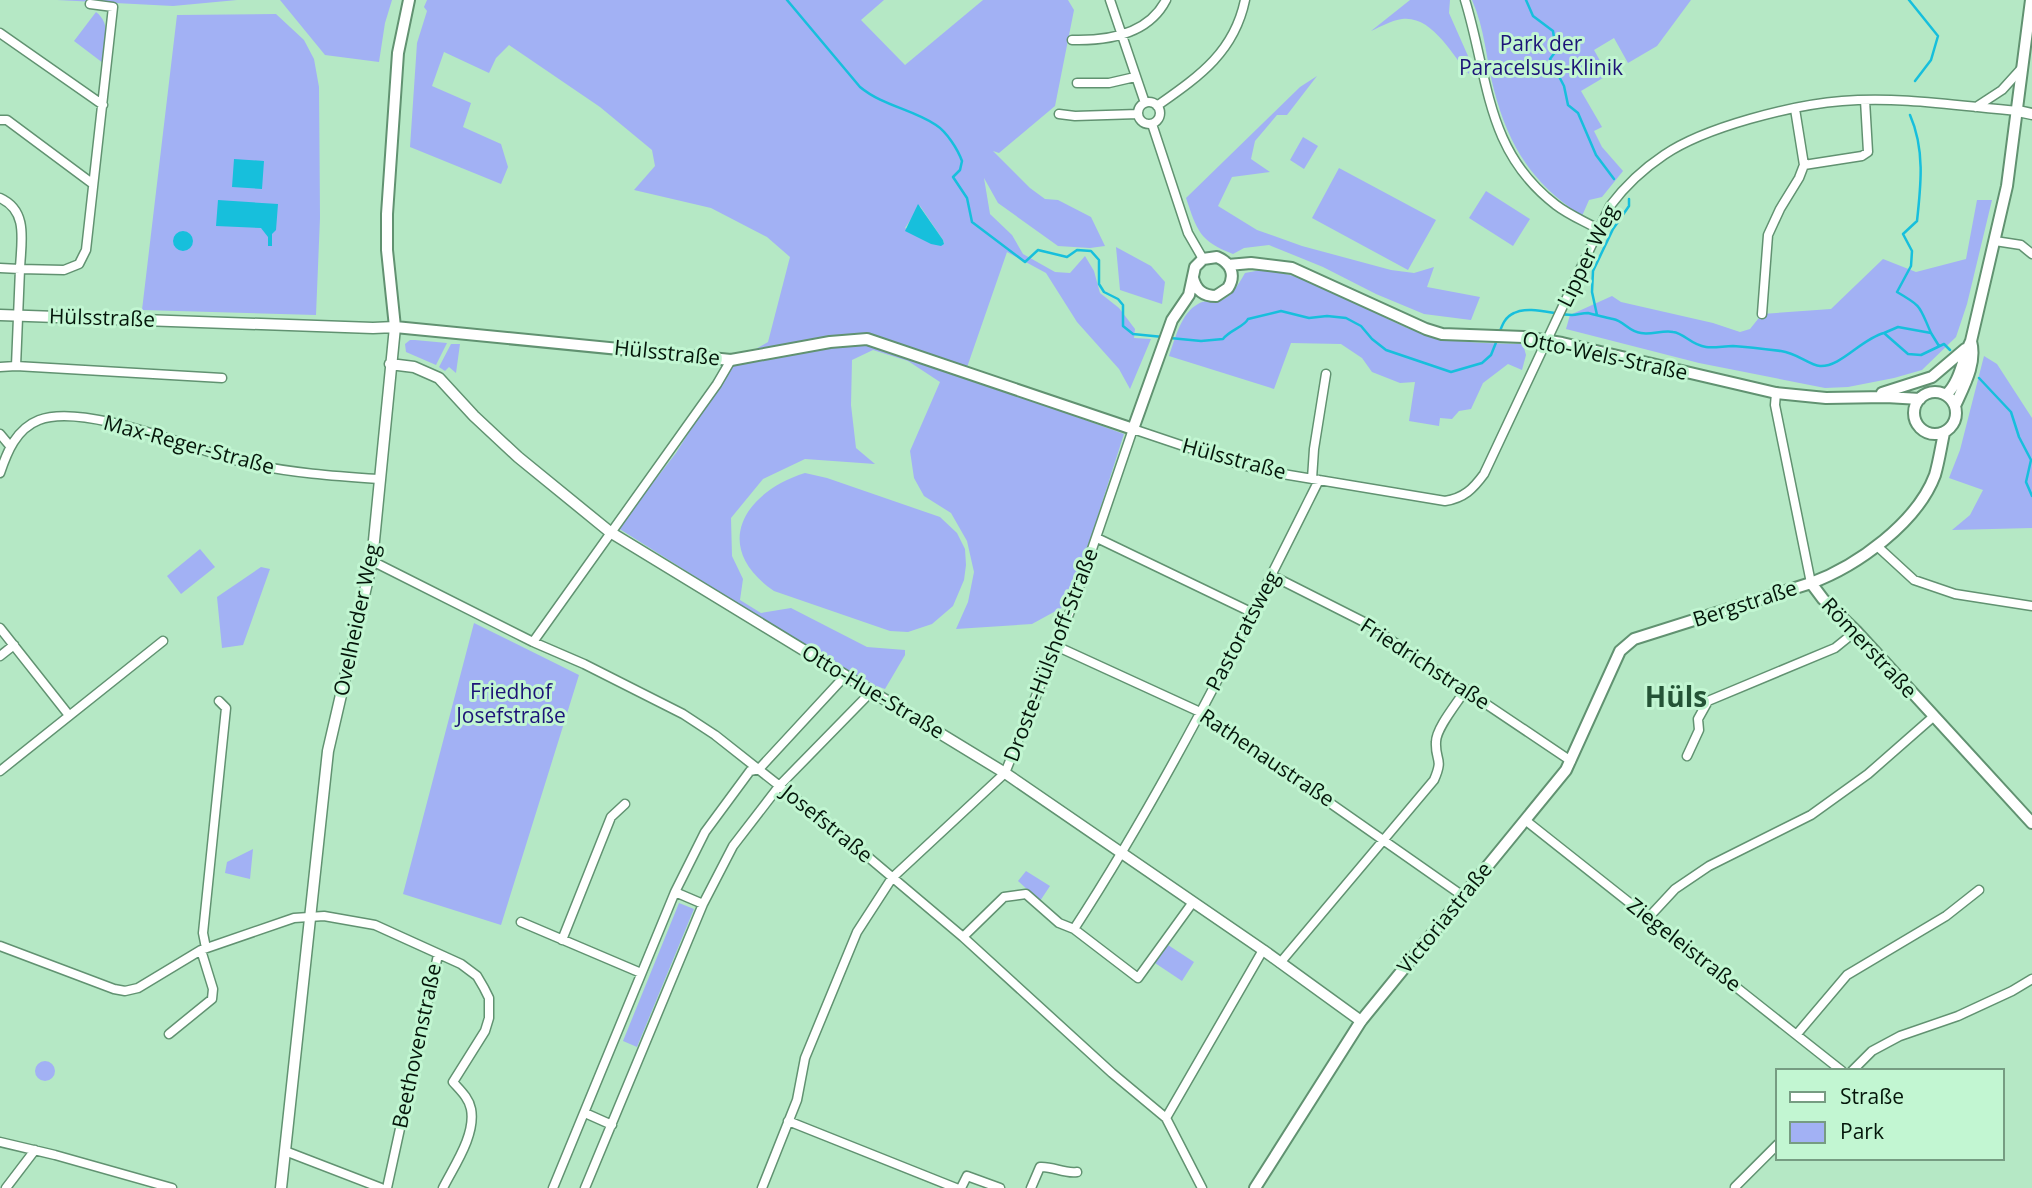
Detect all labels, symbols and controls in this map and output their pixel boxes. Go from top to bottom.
park label: Park der Paracelsus-Klinik [1459,29,1623,81]
street label: Lipper Weg [1550,200,1624,311]
street label: Hülsstraße [48,301,156,333]
street label: Otto-Wels-Straße [1520,324,1690,386]
street label: Hülsstraße [613,333,721,371]
street label: Max-Reger-Straße [101,408,278,480]
street label: Hülsstraße [1179,431,1289,485]
street label: Ovelheider Weg [326,541,386,699]
street label: Droste-Hülshoff-Straße [996,544,1104,765]
street label: Pastoratsweg [1199,566,1285,695]
street label: Bergstraße [1689,573,1800,633]
street label: Römerstraße [1816,591,1924,704]
street label: Friedrichstraße [1356,611,1496,715]
street label: Otto-Hue-Straße [797,637,950,745]
park label: Friedhof Josefstraße [454,677,566,729]
district label: Hüls [1645,677,1707,715]
street label: Rathenaustraße [1195,702,1340,813]
street label: Josefstraße [775,777,879,869]
street label: Victoriastraße [1390,856,1498,979]
street label: Ziegeleistraße [1622,891,1747,998]
street label: Beethovenstraße [385,961,447,1131]
legend [1776,1069,2004,1160]
text: Straße [1840,1082,1904,1110]
text: Park [1840,1117,1884,1145]

